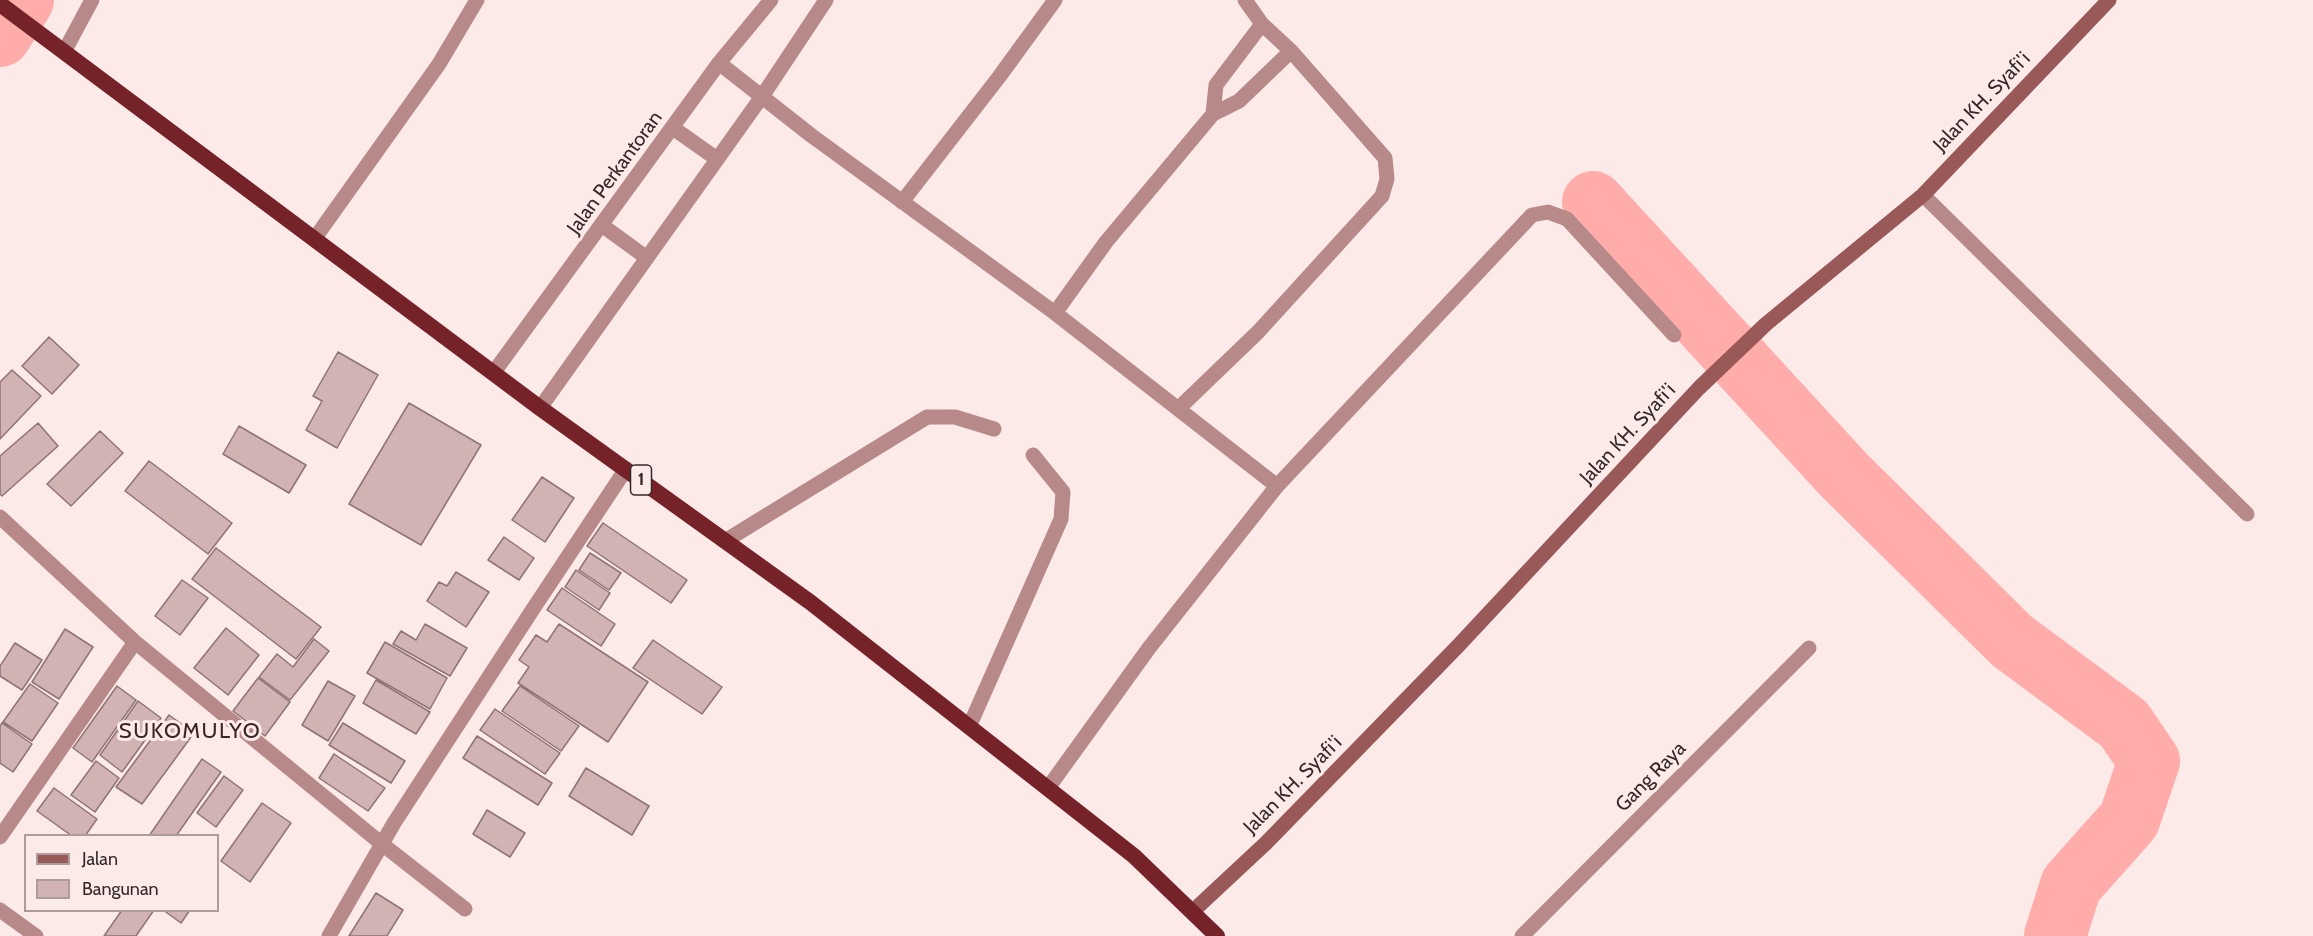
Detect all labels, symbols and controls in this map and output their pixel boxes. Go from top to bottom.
street label: Jalan KH. Syafi'i [1929,47,2035,157]
street label: Jalan Perkantoran [562,107,668,239]
street label: Jalan KH. Syafi'i [1575,379,1681,489]
road number: 1 [630,465,652,495]
district label: SUKOMULYO [119,719,261,745]
street label: Jalan KH. Syafi'i [1239,731,1347,839]
street label: Gang Raya [1611,737,1691,817]
legend [24,834,219,912]
text: Jalan [82,848,118,870]
text: Bangunan [82,878,159,900]

